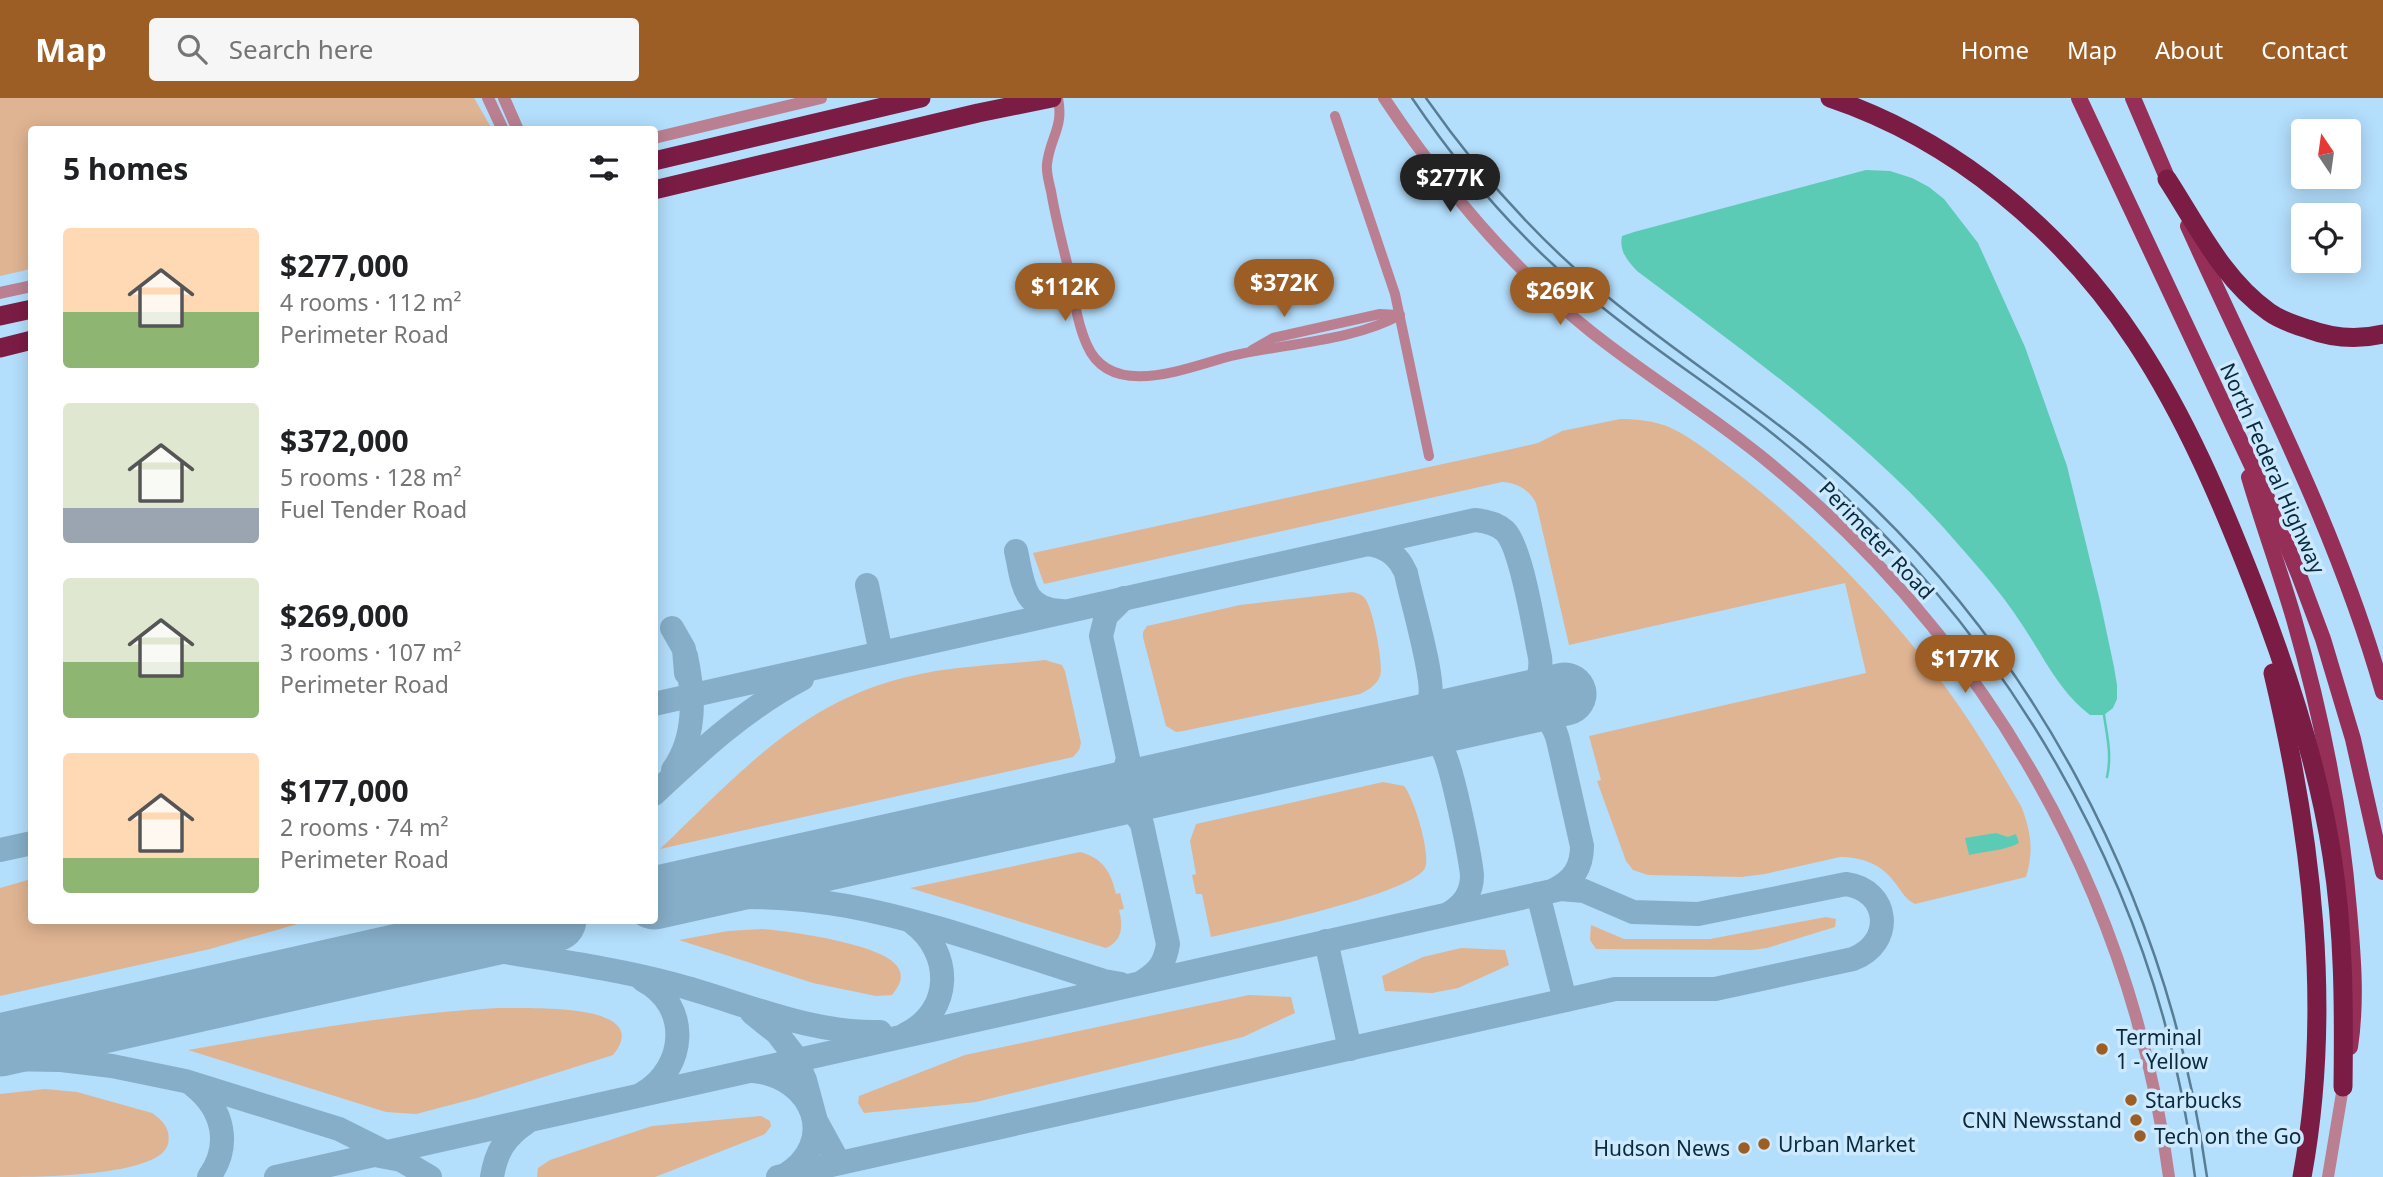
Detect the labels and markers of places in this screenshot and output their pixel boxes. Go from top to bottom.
pin: $277K [1401,155,1499,214]
pin: $372K [1235,260,1333,319]
pin: $112K [1016,264,1114,323]
pin: $269K [1511,268,1609,327]
pin: $177K [1916,636,2014,695]
place label: Terminal 1 - Yellow [2116,1023,2208,1075]
marker: Terminal 1 - Yellow [2094,1041,2110,1057]
place label: Starbucks [2145,1086,2242,1114]
marker: Starbucks [2123,1092,2139,1108]
place label: CNN Newsstand [1962,1106,2122,1134]
marker: CNN Newsstand [2128,1112,2144,1128]
place label: Tech on the Go [2154,1122,2302,1150]
marker: Tech on the Go [2132,1128,2148,1144]
place label: Urban Market [1778,1130,1916,1158]
place label: Hudson News [1593,1134,1730,1162]
marker: Urban Market [1756,1136,1772,1152]
marker: Hudson News [1736,1140,1752,1156]

